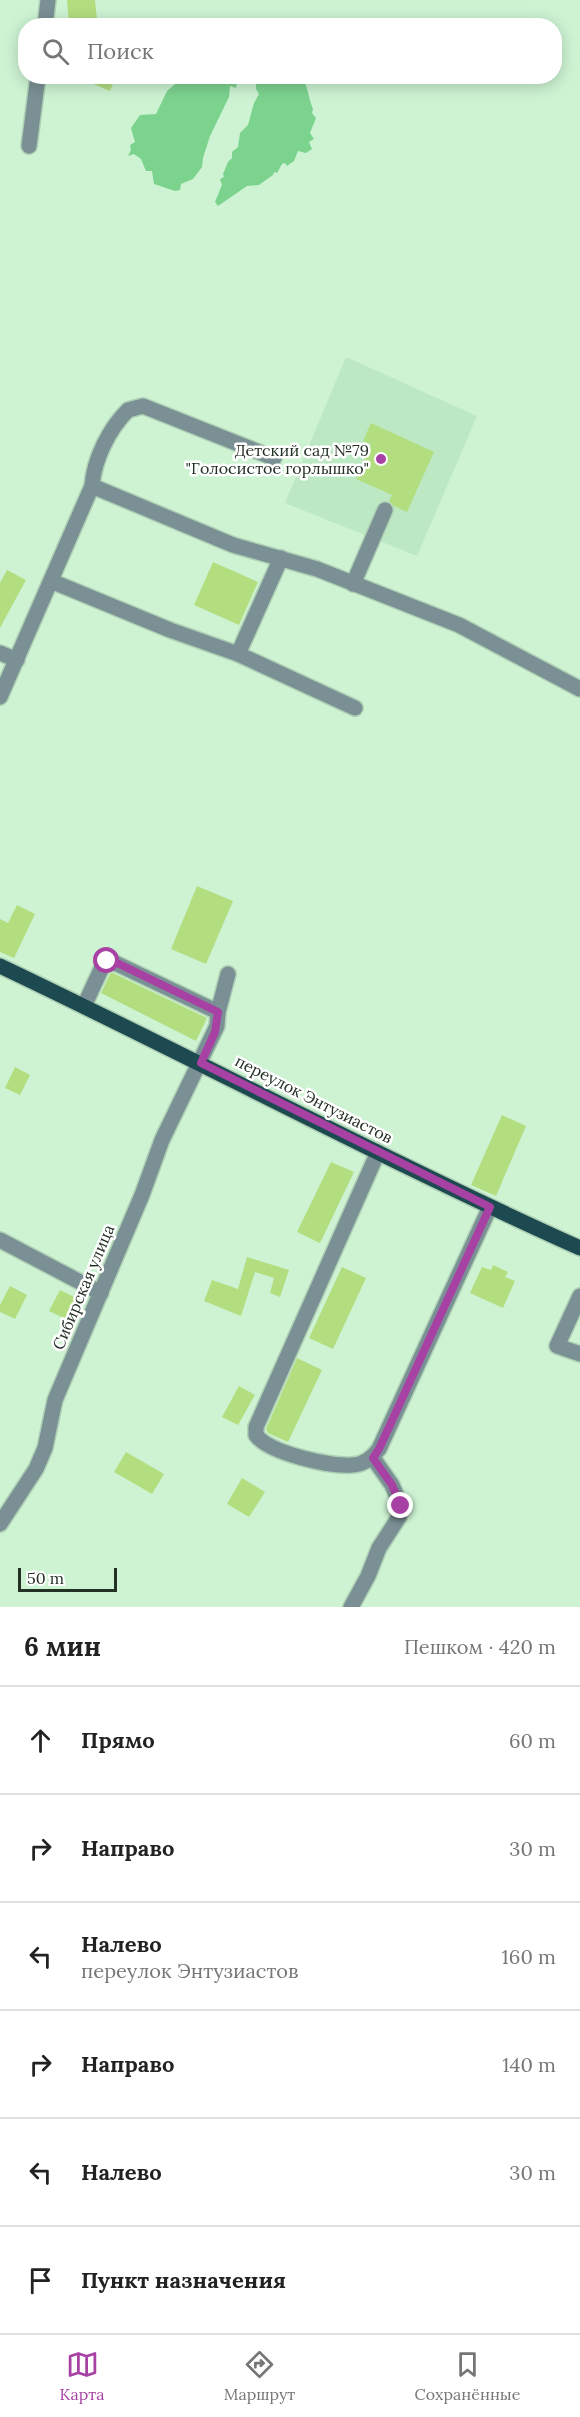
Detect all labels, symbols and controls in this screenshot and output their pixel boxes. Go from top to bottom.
search box [18,18,562,84]
icon: search [39,35,72,68]
text: Поиск [87,37,153,65]
place label: Детский сад №79 "Голосистое горлышко" [186,440,369,478]
marker: Детский сад №79 "Голосистое горлышко" [374,452,388,466]
route start [93,947,119,973]
street label: переулок Энтузиастов [232,1051,396,1147]
street label: Сибирская улица [48,1222,118,1352]
route end [387,1492,413,1518]
scale bar [18,1565,117,1592]
text: 50 m [27,1568,64,1588]
text: 6 мин [24,1630,101,1663]
text: Пешком · 420 m [404,1634,556,1659]
icon: ahead [24,1724,57,1757]
text: Прямо [81,1726,155,1754]
text: 60 m [509,1728,556,1753]
icon: right [24,1832,57,1865]
text: Направо [81,1834,175,1862]
text: 30 m [509,1836,556,1861]
text: Налево [81,1930,162,1958]
icon: left [24,1940,57,1973]
text: 160 m [502,1944,556,1969]
text: переулок Энтузиастов [81,1958,298,1983]
icon: right [24,2048,57,2081]
text: Направо [81,2050,175,2078]
text: 140 m [502,2052,556,2077]
icon: left [24,2156,57,2189]
text: Налево [81,2158,162,2186]
text: 30 m [509,2160,556,2185]
icon: arrive [24,2264,57,2297]
text: Пункт назначения [81,2266,286,2294]
tab: Карта [60,2348,105,2404]
tab: Маршрут [224,2348,295,2404]
tab: Сохранённые [414,2348,520,2404]

